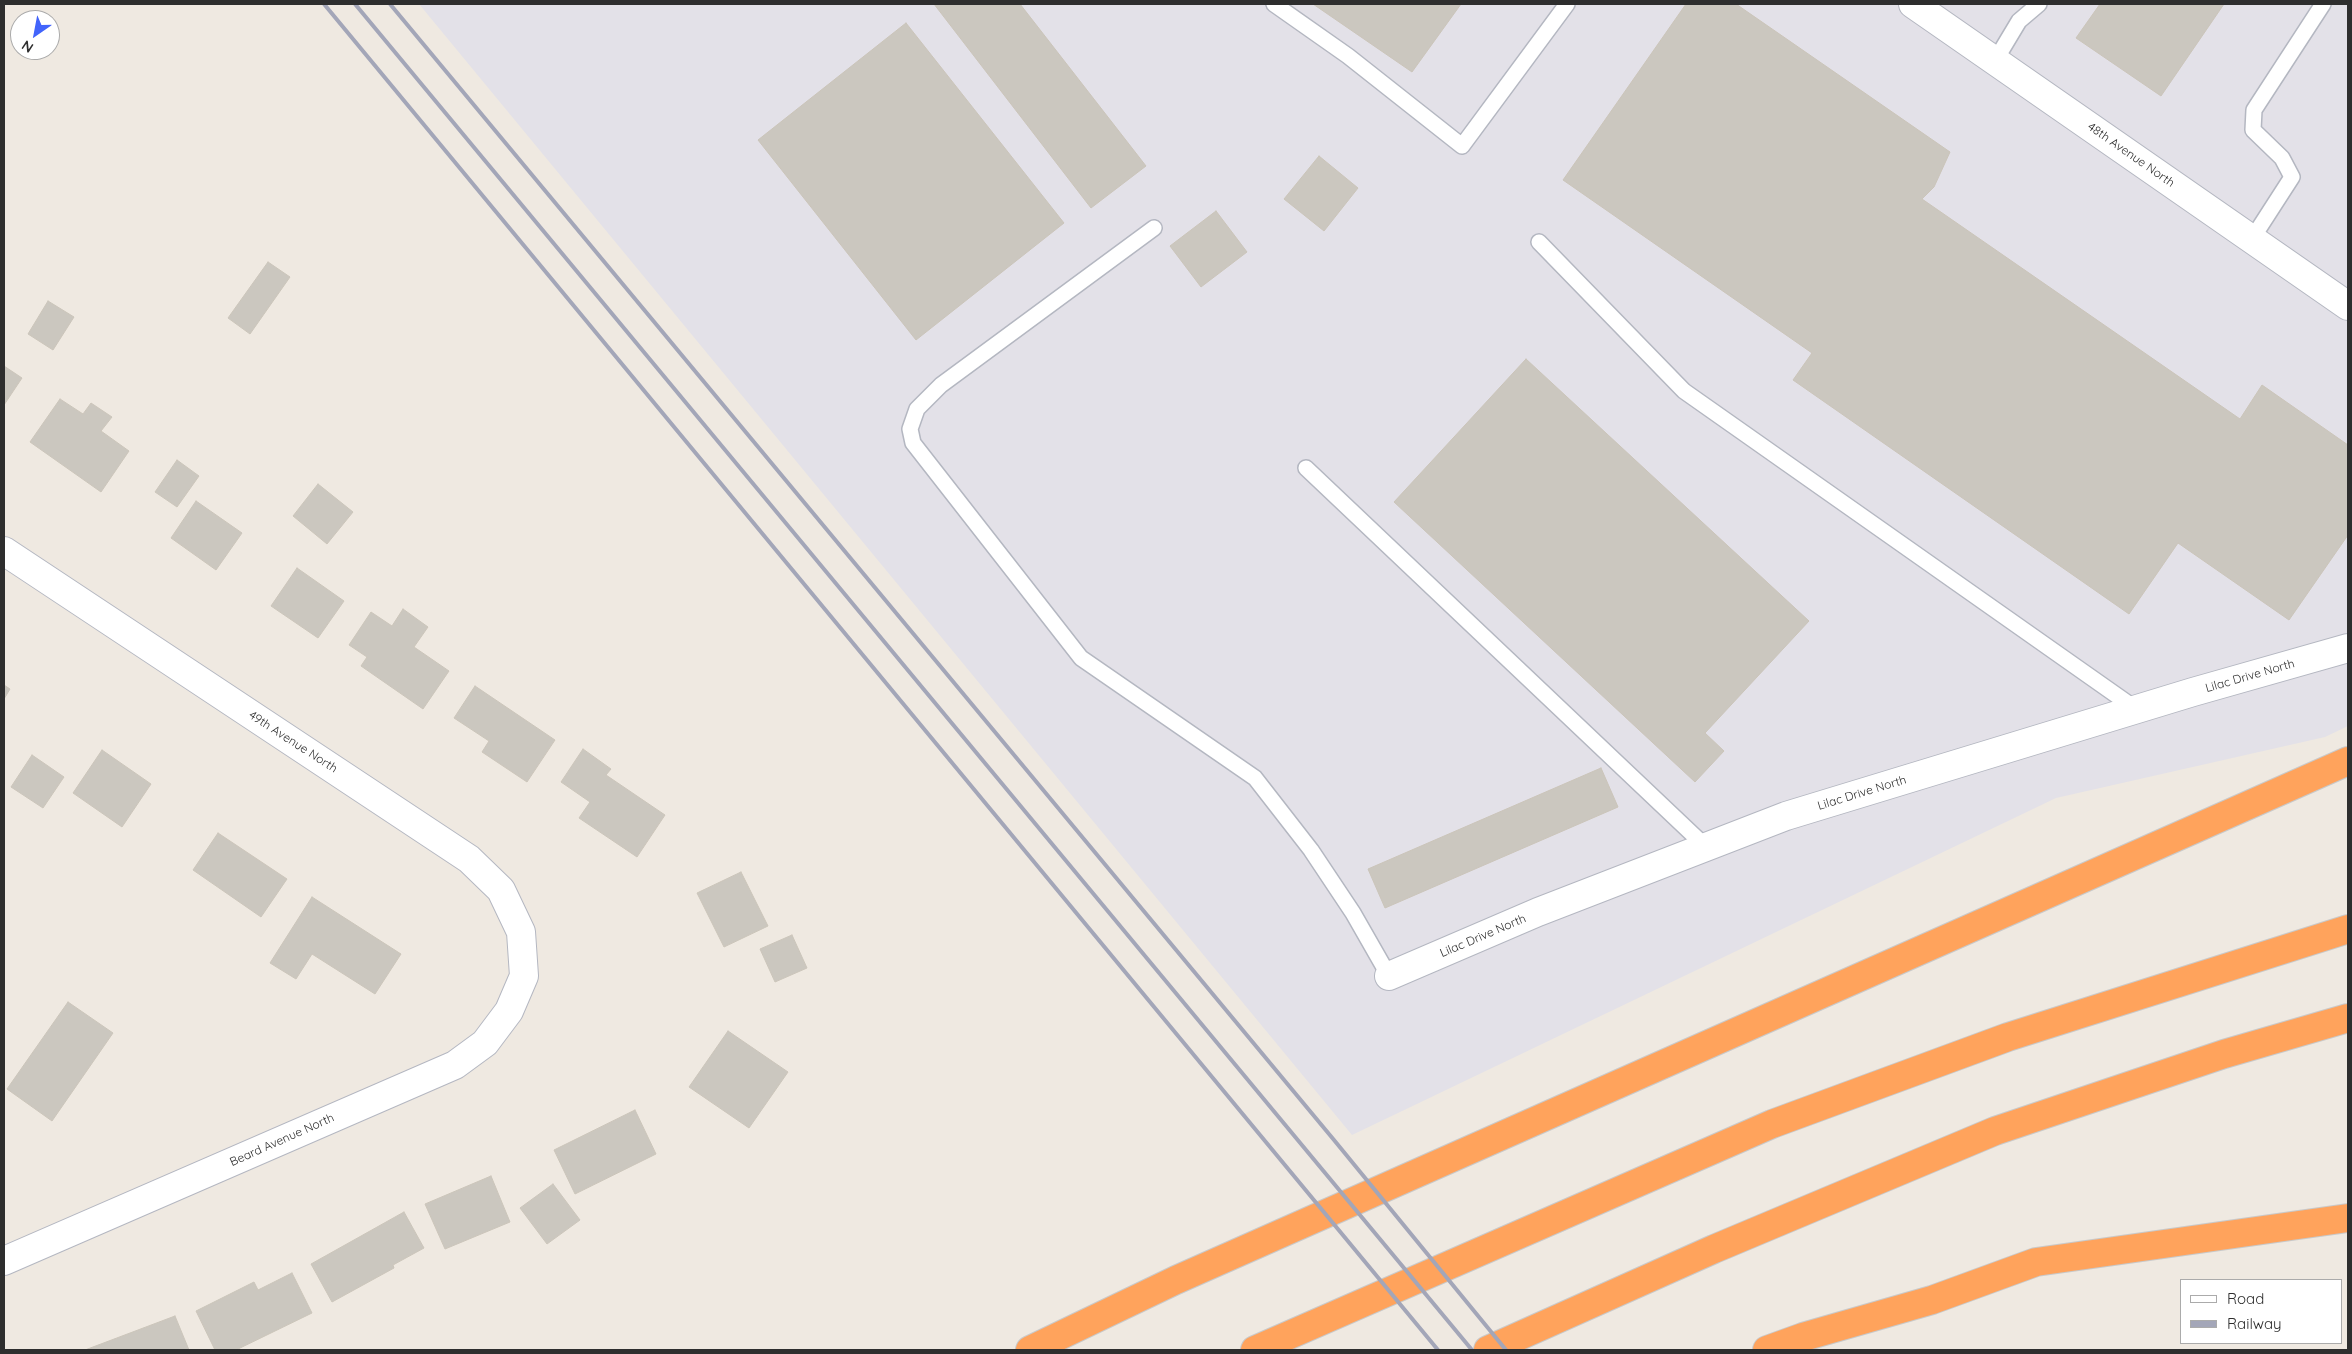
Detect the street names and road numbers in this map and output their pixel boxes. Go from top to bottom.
street label: 48th Avenue North [2085,120,2177,190]
street label: Lilac Drive North [2204,656,2296,696]
street label: 49th Avenue North [246,708,340,776]
street label: Lilac Drive North [1816,773,1908,813]
street label: Lilac Drive North [1438,911,1528,961]
street label: Beard Avenue North [228,1111,336,1169]

